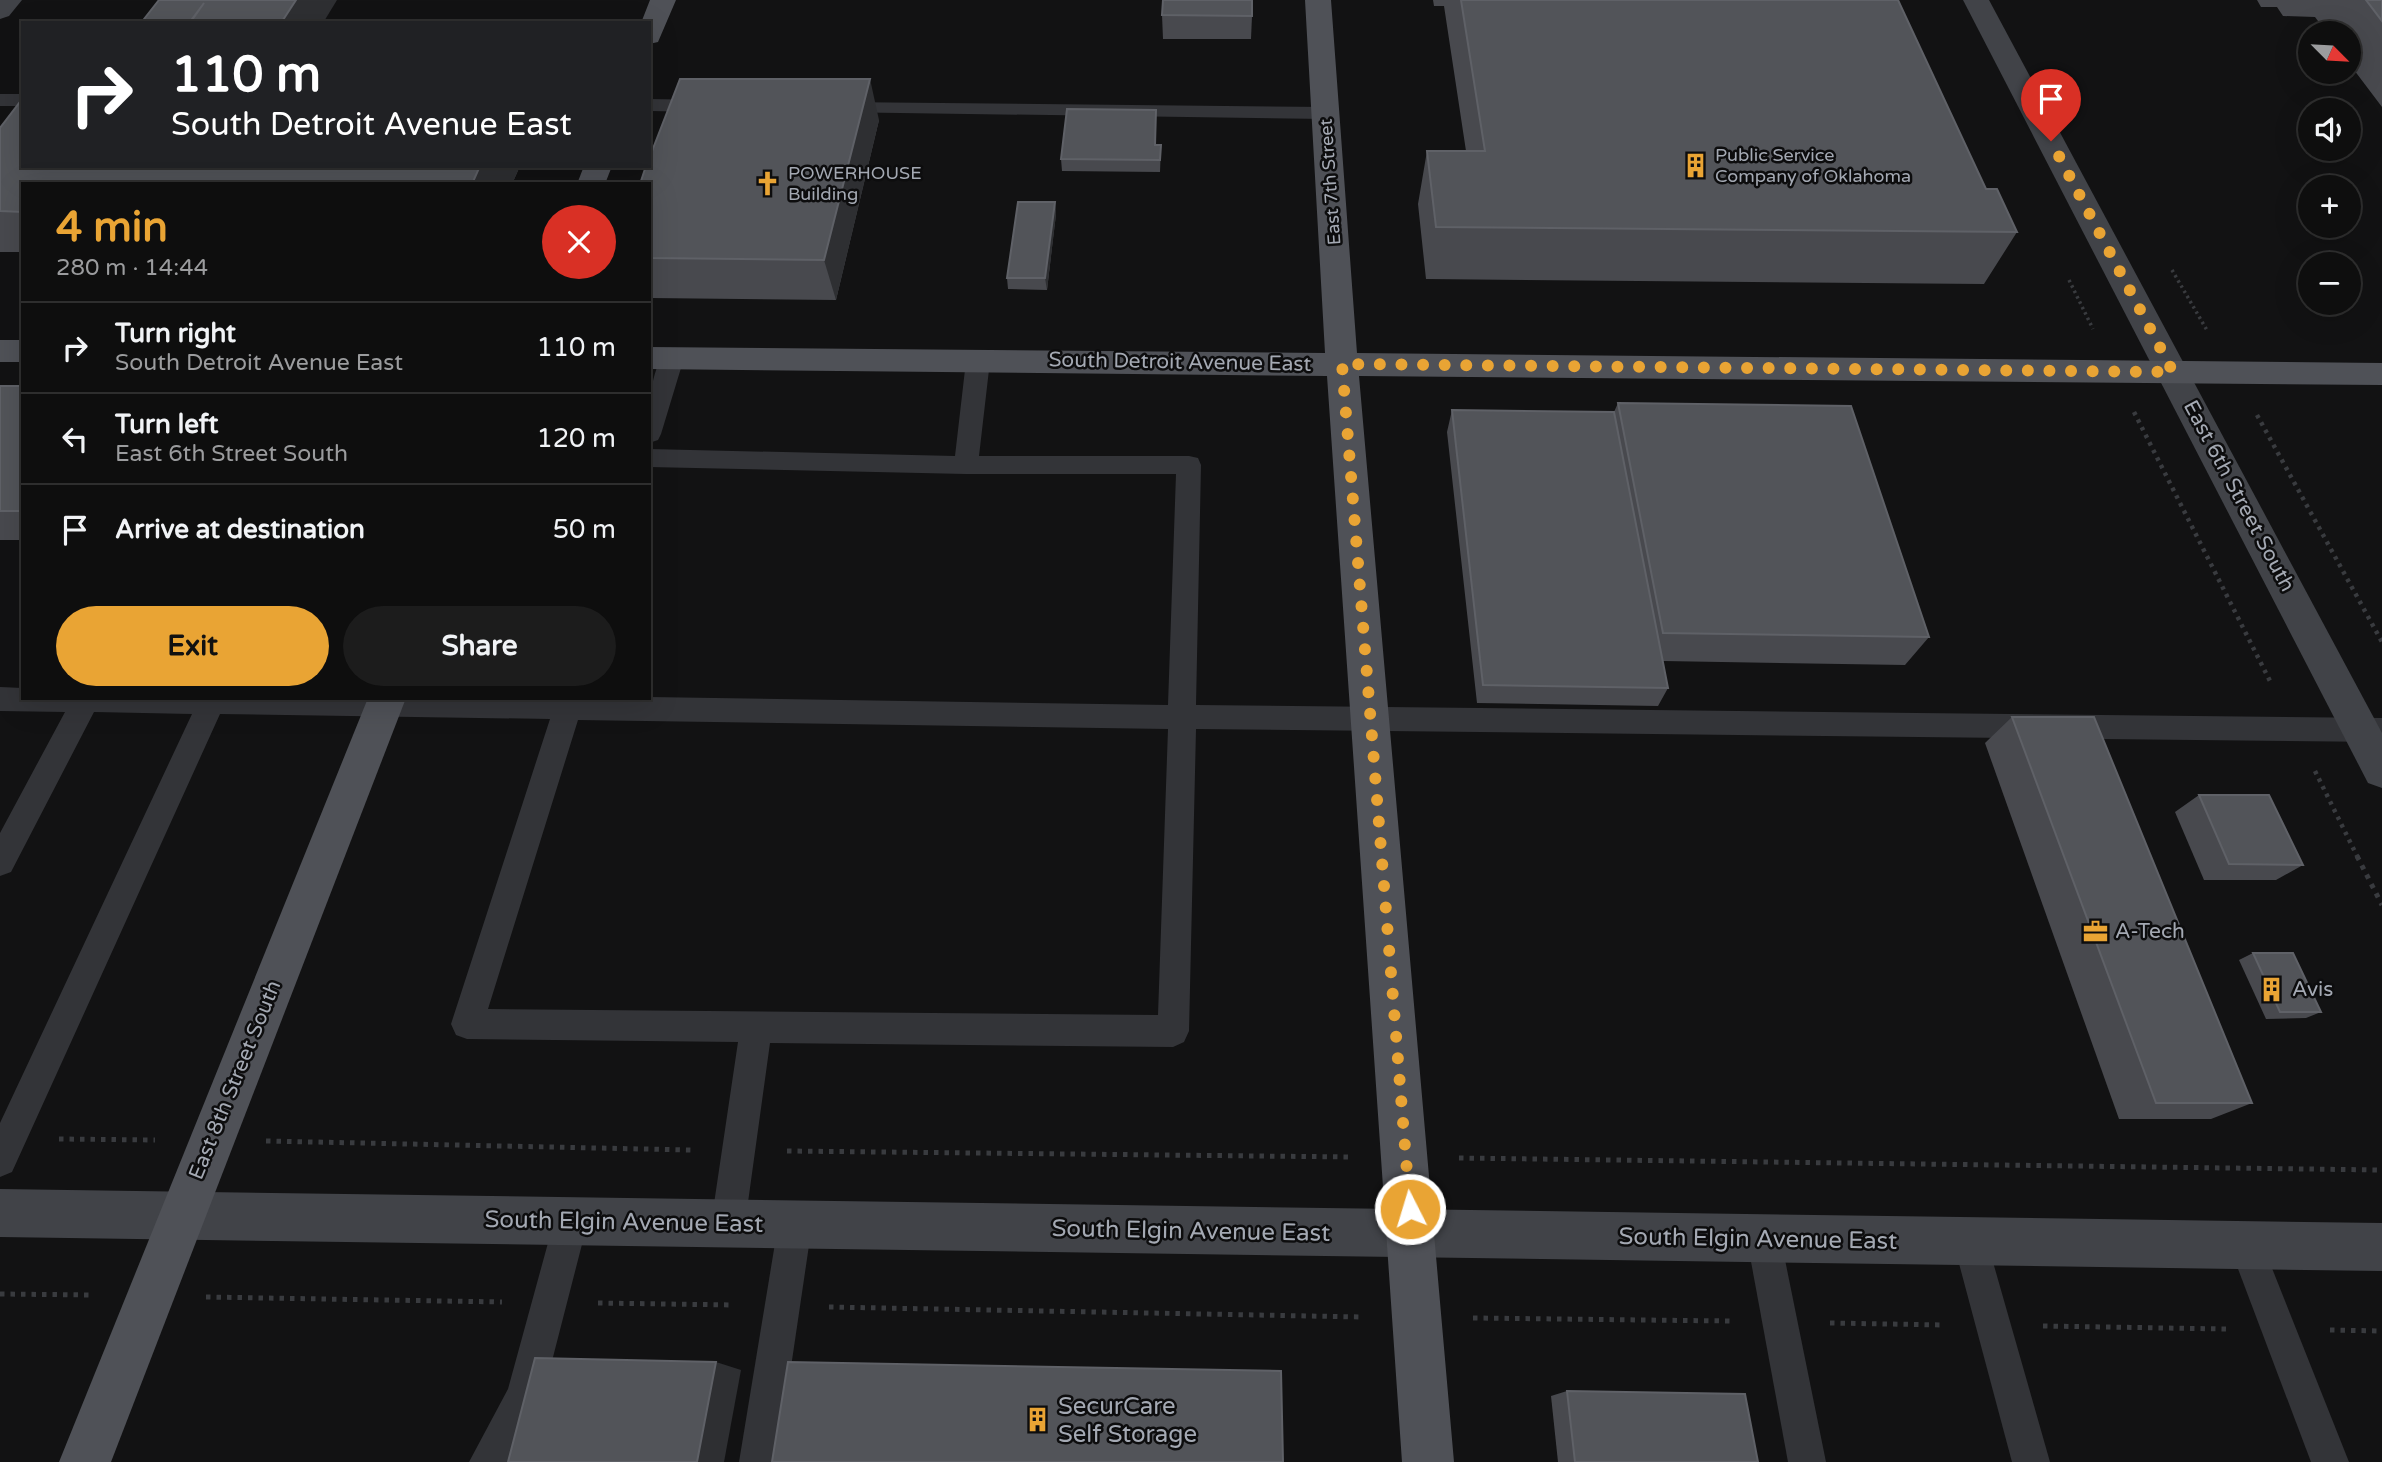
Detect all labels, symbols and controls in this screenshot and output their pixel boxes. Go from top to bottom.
north arrow [2298,21,2361,84]
map controls [2298,21,2361,315]
text: 110 m [171,46,321,105]
icon: right [56,49,147,140]
pin [2021,69,2081,141]
icon: arrive [2032,80,2070,118]
button: sound [2298,98,2361,161]
text: South Detroit Avenue East [171,106,572,144]
street label: East 7th Street [1315,118,1345,246]
place label: Public Service Company of Oklahoma [1715,144,1911,187]
building icon: Public Service Company of Oklahoma [1681,151,1709,179]
place label: POWERHOUSE Building [788,162,922,205]
church icon: POWERHOUSE Building [754,169,782,197]
button: + [2298,175,2361,238]
text: 4 min [56,202,168,253]
button: close [542,205,616,279]
button: − [2298,252,2361,315]
text: 280 m · 14:44 [56,254,208,282]
text: Turn right [115,318,236,349]
icon: right [56,329,94,367]
text: 110 m [536,332,616,363]
street label: South Detroit Avenue East [1048,347,1312,377]
text: South Detroit Avenue East [115,349,403,377]
street label: East 6th Street South [2178,396,2300,596]
text: Turn left [115,409,218,440]
icon: left [56,420,94,458]
text: 120 m [536,423,616,454]
text: East 6th Street South [115,440,348,468]
icon: arrive [56,511,94,549]
text: Arrive at destination [115,514,365,545]
text: 50 m [553,514,616,545]
button: Exit [56,606,329,686]
button: Share [343,606,616,686]
office icon: A-Tech [2081,917,2109,945]
place label: A-Tech [2115,919,2185,944]
building icon: Avis [2258,975,2286,1003]
street label: East 8th Street South [184,977,286,1183]
place label: Avis [2292,977,2333,1002]
position arrow [1373,1172,1447,1246]
street label: South Elgin Avenue East [484,1205,764,1239]
street label: South Elgin Avenue East [1051,1214,1331,1248]
street label: South Elgin Avenue East [1618,1222,1898,1256]
place label: SecurCare Self Storage [1058,1392,1197,1449]
building icon: SecurCare Self Storage [1024,1406,1052,1434]

